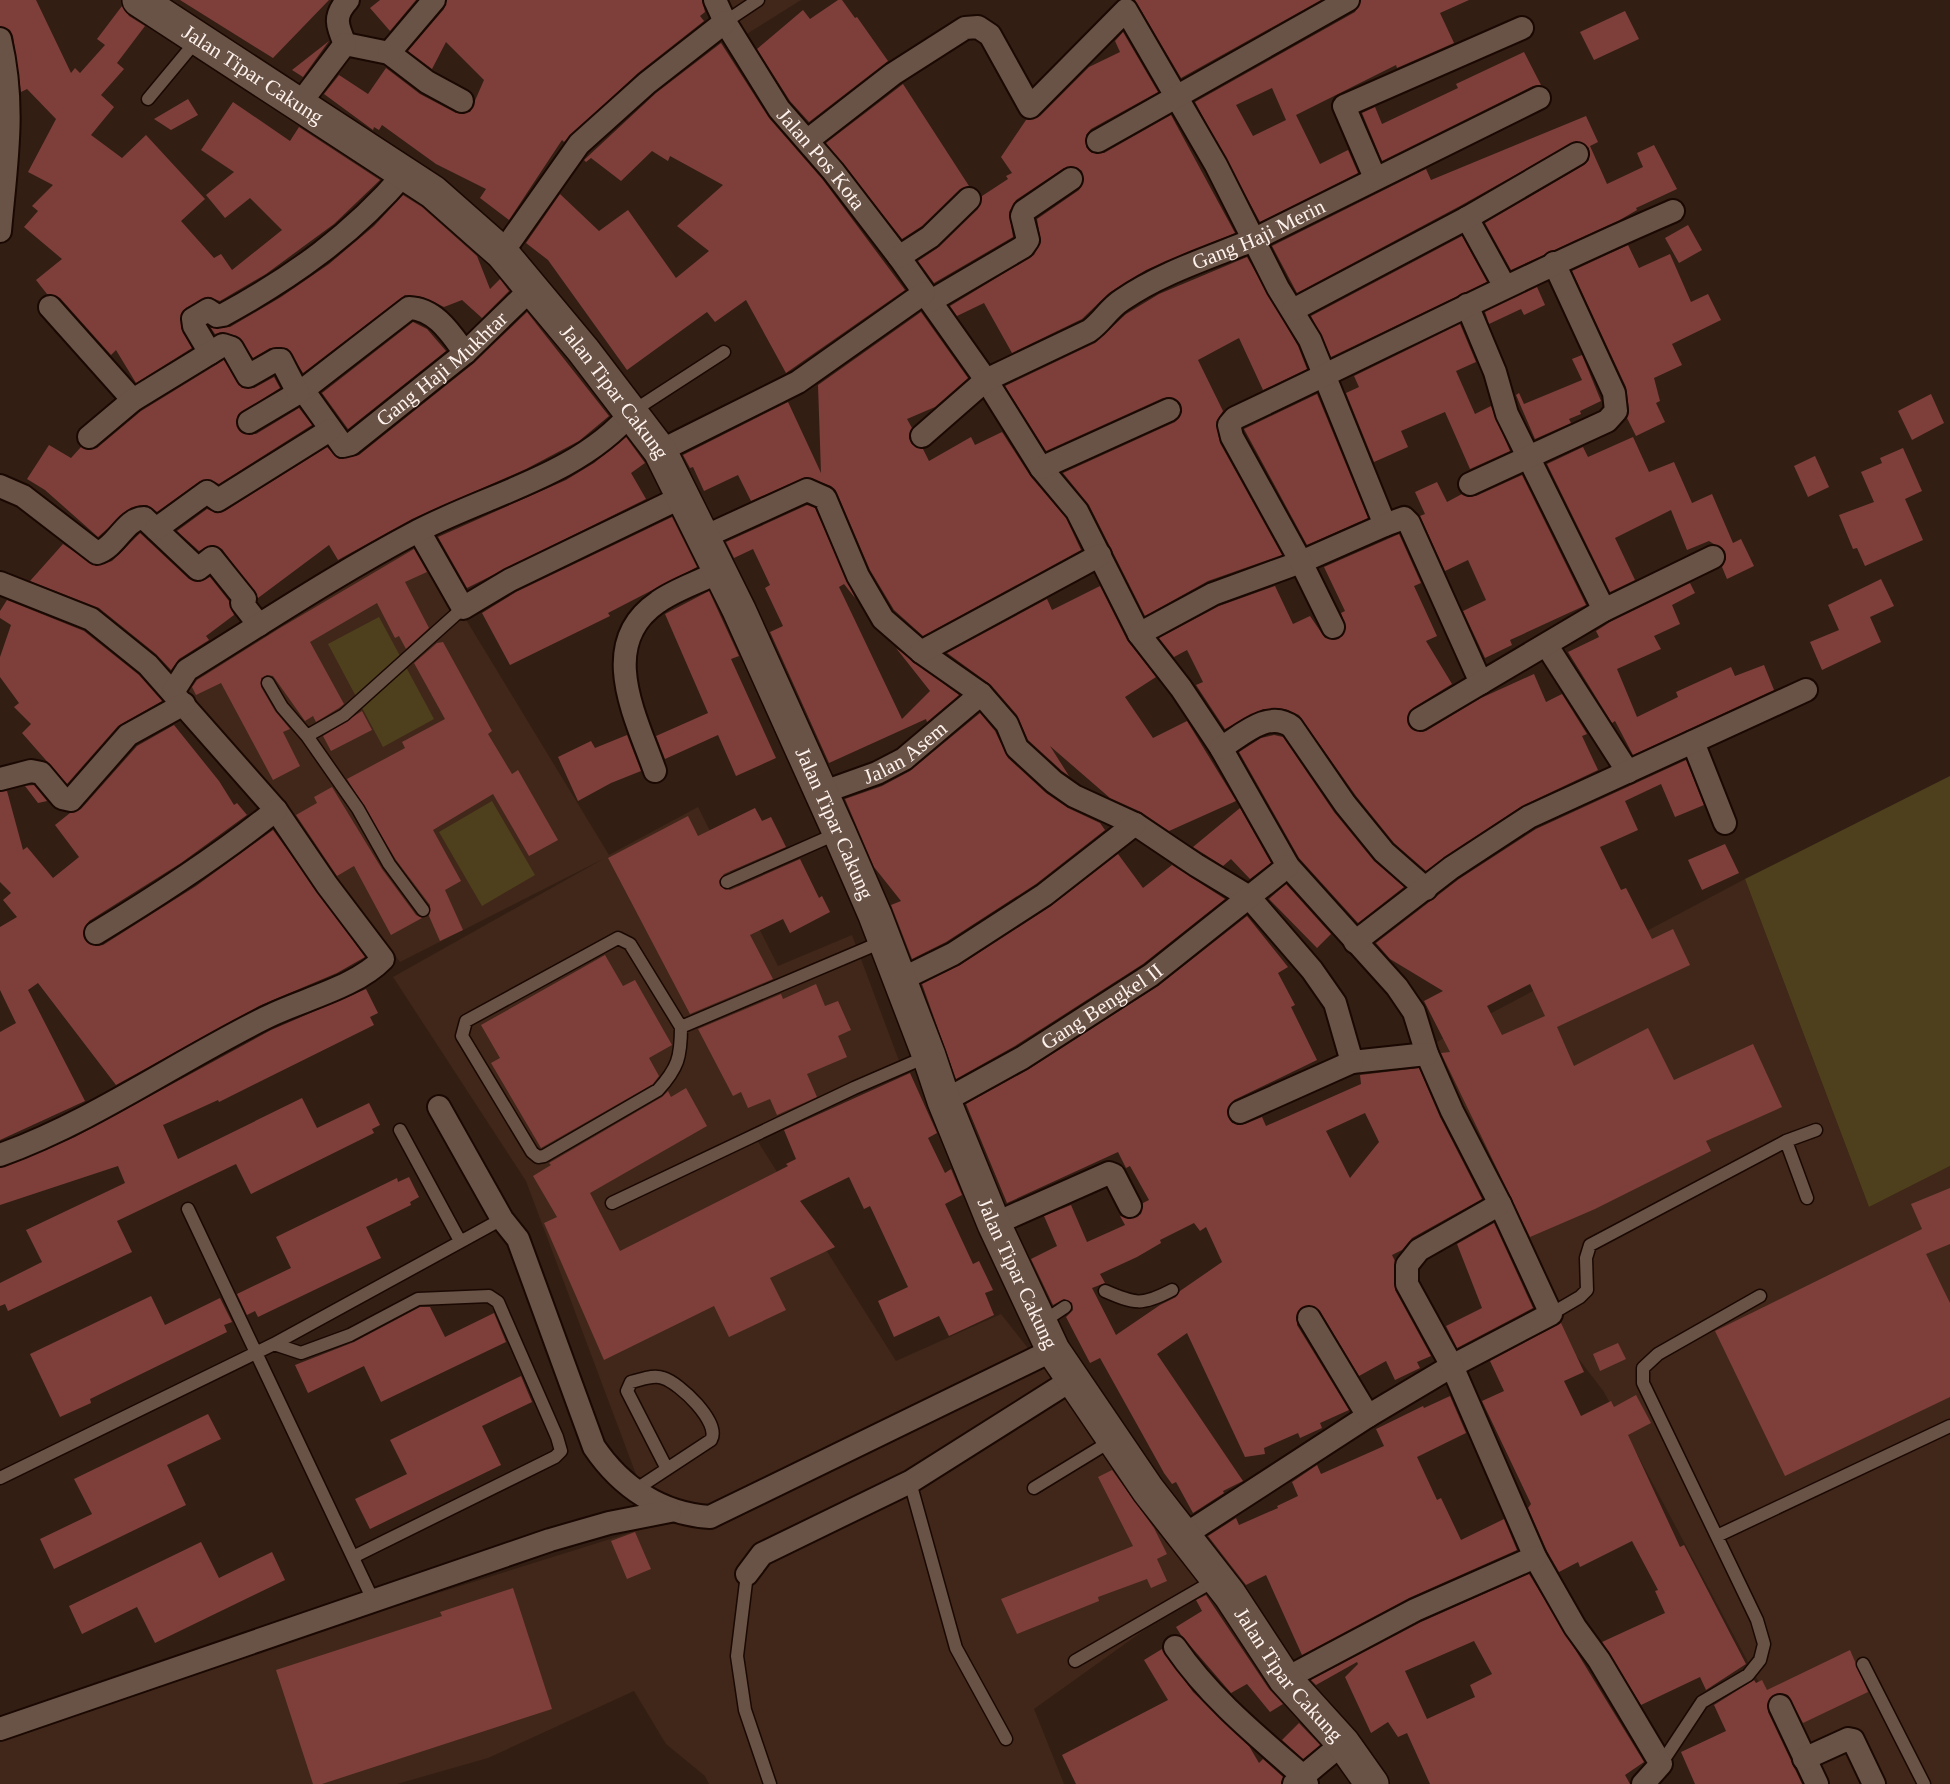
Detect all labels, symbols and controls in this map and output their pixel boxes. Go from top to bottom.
street label: Jalan Tipar Cakung [178,20,328,129]
street label: Jalan Pos Kota [772,103,871,215]
street label: Gang Haji Merin [1188,194,1329,275]
street label: Gang Haji Mukhtar [371,307,512,431]
street label: Jalan Tipar Cakung [555,320,674,463]
street label: Jalan Asem [860,716,952,789]
street label: Jalan Tipar Cakung [791,744,879,903]
street label: Gang Bengkel II [1036,958,1168,1055]
street label: Jalan Tipar Cakung [973,1194,1063,1353]
street label: Jalan Tipar Cakung [1230,1603,1348,1747]

